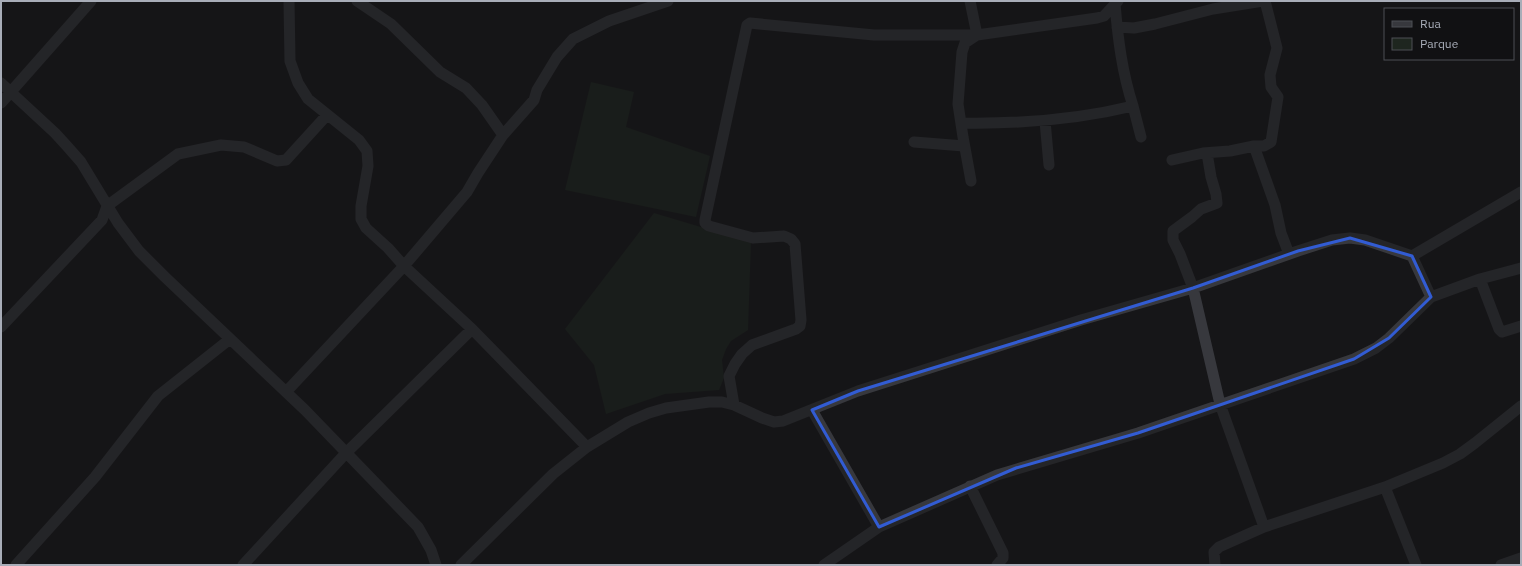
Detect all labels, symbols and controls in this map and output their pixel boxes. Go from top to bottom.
legend [1384,8,1514,60]
text: Rua [1420,16,1441,31]
text: Parque [1420,36,1459,51]

